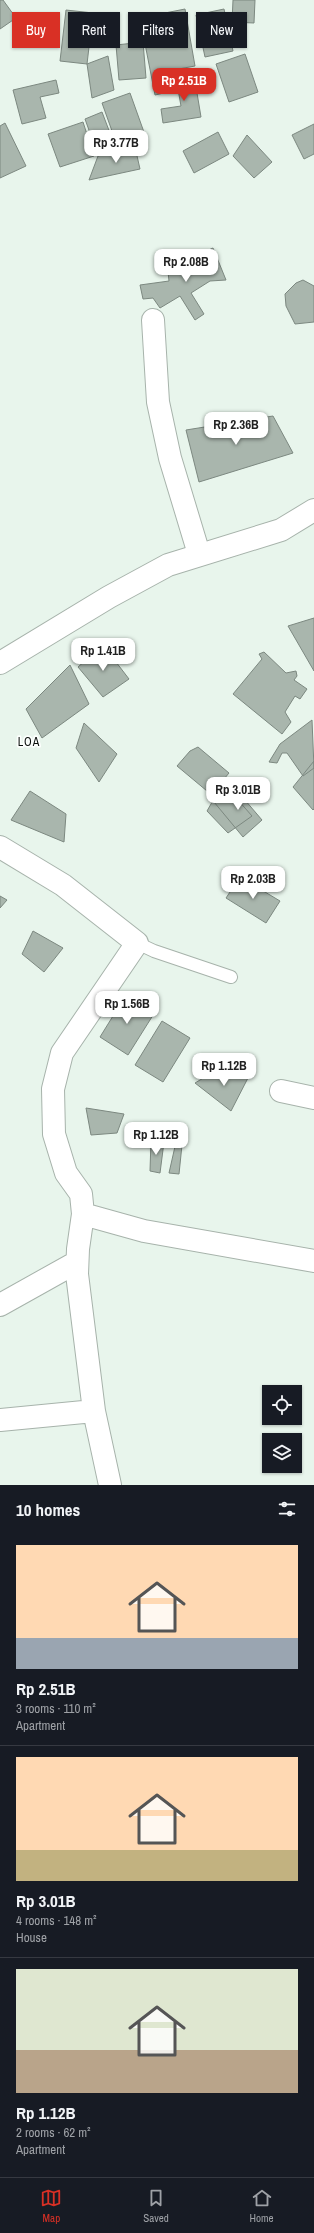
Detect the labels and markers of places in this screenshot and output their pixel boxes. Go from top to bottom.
pin: Rp 2.51B [143,68,225,102]
pin: Rp 3.77B [75,130,157,164]
pin: Rp 2.08B [145,249,227,283]
pin: Rp 2.36B [195,412,277,446]
pin: Rp 1.41B [62,638,144,672]
pin: Rp 3.01B [197,777,279,811]
pin: Rp 2.03B [212,866,294,900]
pin: Rp 1.56B [86,991,168,1025]
pin: Rp 1.12B [183,1053,265,1087]
pin: Rp 1.12B [115,1122,197,1156]

